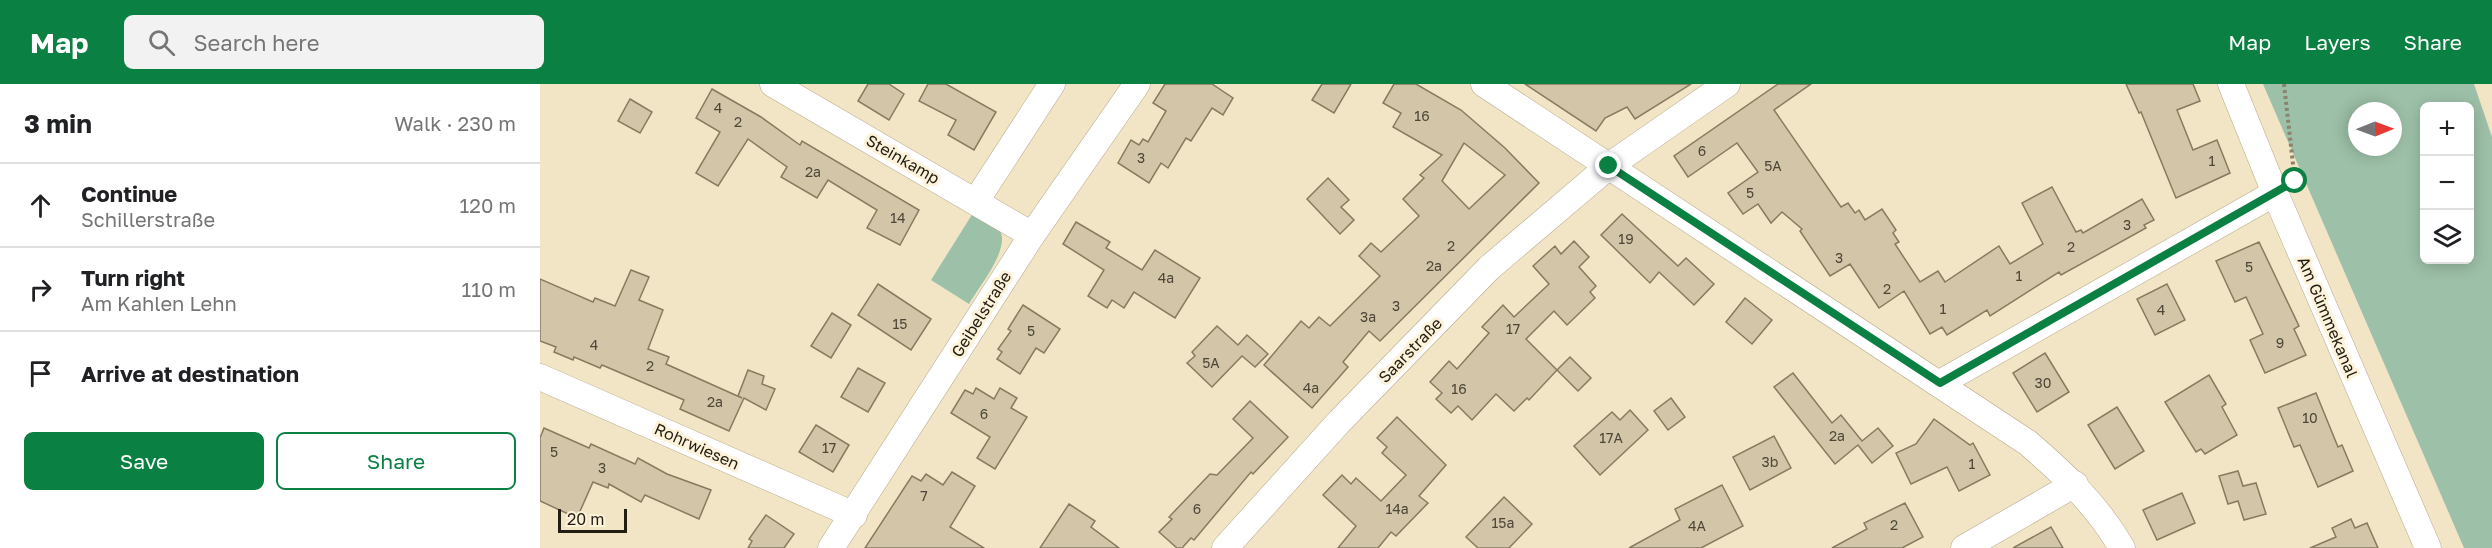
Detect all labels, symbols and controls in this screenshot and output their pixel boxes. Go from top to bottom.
search box [124,15,544,69]
text: Map [30,26,88,59]
icon: search [145,26,178,59]
text: Search here [193,29,319,56]
text: Map [2228,29,2271,55]
text: Layers [2304,29,2371,55]
text: Share [2404,29,2462,55]
house number: 4 [714,99,722,116]
north arrow [2348,102,2402,156]
map controls [2420,102,2474,264]
button: + [2420,102,2474,156]
house number: 16 [1414,107,1430,124]
text: 3 min [24,108,92,139]
text: Walk · 230 m [394,111,516,135]
house number: 2 [734,113,742,130]
street label: Steinkamp [863,130,943,188]
house number: 6 [1698,142,1706,159]
house number: 3 [1137,149,1145,166]
route end [1595,152,1621,178]
house number: 1 [2209,152,2216,169]
button: − [2420,156,2474,210]
house number: 5A [1764,157,1782,174]
house number: 2a [805,163,821,180]
route start [2281,167,2307,193]
text: Continue [81,180,177,207]
house number: 5 [1746,184,1754,201]
icon: ahead [24,189,57,222]
text: 120 m [460,193,516,217]
text: Schillerstraße [81,207,215,231]
house number: 14 [890,209,906,226]
button: layers [2420,210,2474,264]
house number: 3 [2123,216,2131,233]
house number: 19 [1618,230,1634,247]
house number: 2 [1447,237,1455,254]
house number: 2 [2067,238,2075,255]
house number: 3 [1835,249,1843,266]
street label: Am Gümmekanal [2294,254,2362,380]
house number: 2a [1426,257,1442,274]
house number: 5 [2245,258,2253,275]
text: Turn right [81,264,185,291]
street label: Geibelstraße [947,267,1015,361]
house number: 1 [2016,267,2023,284]
house number: 4a [1158,269,1174,286]
icon: right [24,273,57,306]
text: 110 m [462,277,516,301]
house number: 2 [1883,280,1891,297]
text: Am Kahlen Lehn [81,291,237,315]
house number: 3 [1392,297,1400,314]
house number: 1 [1940,300,1947,317]
house number: 4 [2157,301,2165,318]
house number: 3a [1360,308,1376,325]
street label: Saarstraße [1374,313,1446,387]
house number: 15 [893,315,907,332]
house number: 17 [1506,320,1520,337]
house number: 5 [1027,322,1035,339]
house number: 9 [2276,334,2284,351]
house number: 4 [590,336,598,353]
house number: 5A [1202,354,1220,371]
icon: arrive [24,357,57,390]
house number: 2 [646,357,654,374]
text: Arrive at destination [81,360,299,387]
house number: 30 [2035,374,2051,391]
house number: 4a [1303,379,1319,396]
house number: 16 [1451,380,1467,397]
house number: 2a [707,393,723,410]
house number: 6 [980,405,988,422]
house number: 10 [2302,409,2318,426]
street label: Rohrwiesen [651,418,743,474]
house number: 2a [1829,427,1845,444]
house number: 17A [1599,429,1623,446]
button: Save [24,432,264,490]
button: Share [276,432,516,490]
house number: 17 [822,439,836,456]
house number: 5 [550,443,558,460]
house number: 3b [1762,453,1778,470]
house number: 1 [1969,455,1976,472]
house number: 3 [598,459,606,476]
house number: 7 [920,487,928,504]
house number: 6 [1193,500,1201,517]
house number: 14a [1385,500,1409,517]
scale bar [558,506,627,534]
text: 20 m [567,509,604,529]
house number: 15a [1492,514,1514,531]
house number: 2 [1890,516,1898,533]
house number: 4A [1688,517,1707,534]

